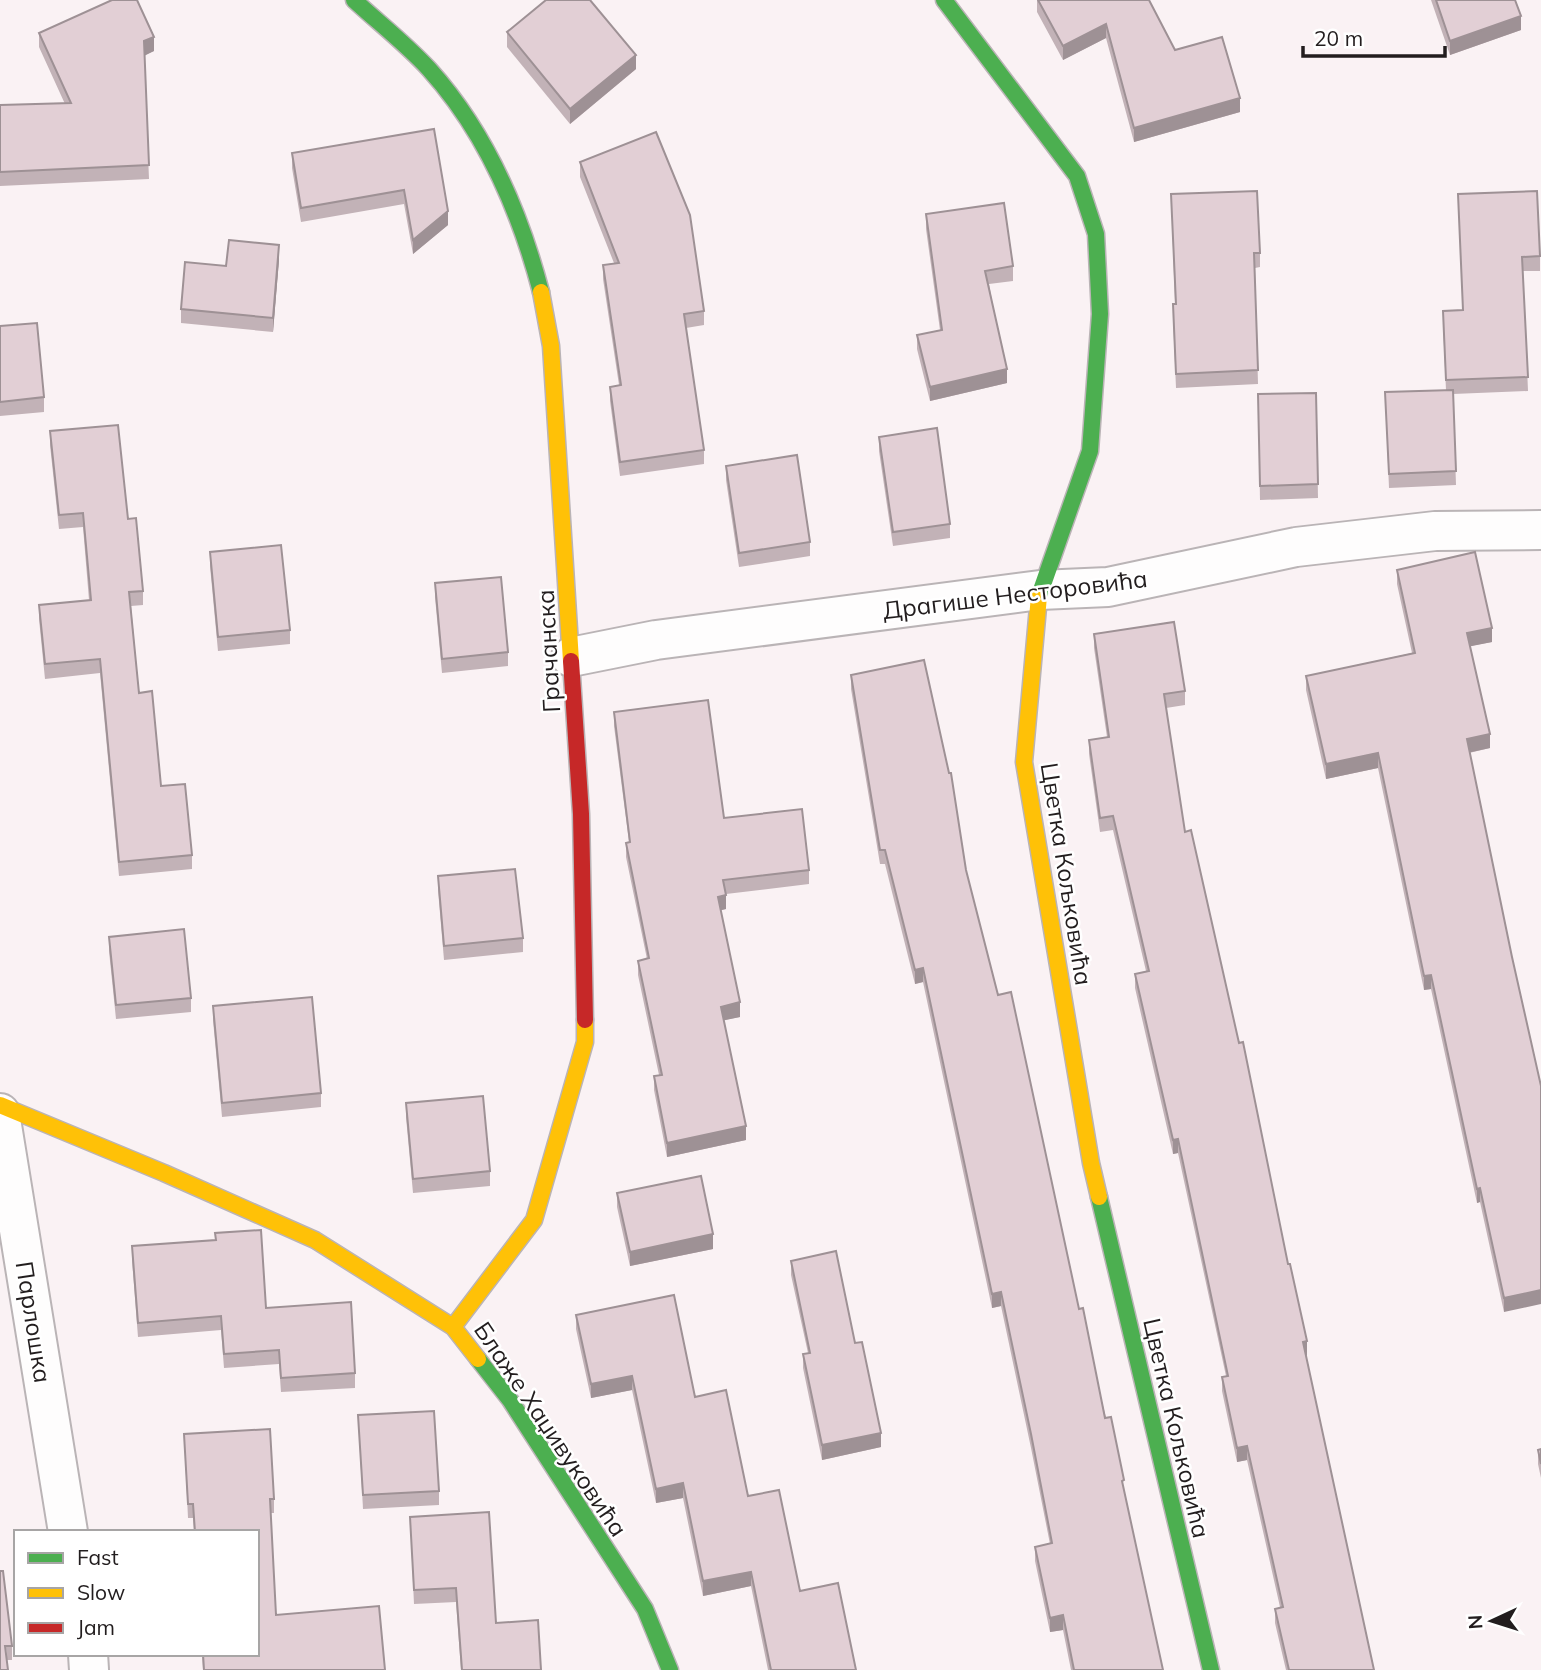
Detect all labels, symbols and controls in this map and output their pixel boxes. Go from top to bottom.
scale bar [1303,14,1445,58]
text: 20 m [1314,25,1363,51]
street label: Драгише Несторовића [881,563,1149,625]
street label: Грачанска [530,589,566,713]
street label: Цветка Кољковића [1035,761,1099,987]
street label: Парлошка [10,1259,58,1385]
street label: Цветка Кољковића [1137,1315,1217,1541]
street label: Блаже Хаџивуковића [468,1316,634,1542]
legend [14,1530,259,1656]
text: Fast [77,1544,119,1570]
text: Slow [77,1579,125,1605]
north arrow [1457,1586,1527,1656]
text: Jam [77,1614,115,1640]
text: N [1463,1614,1488,1630]

